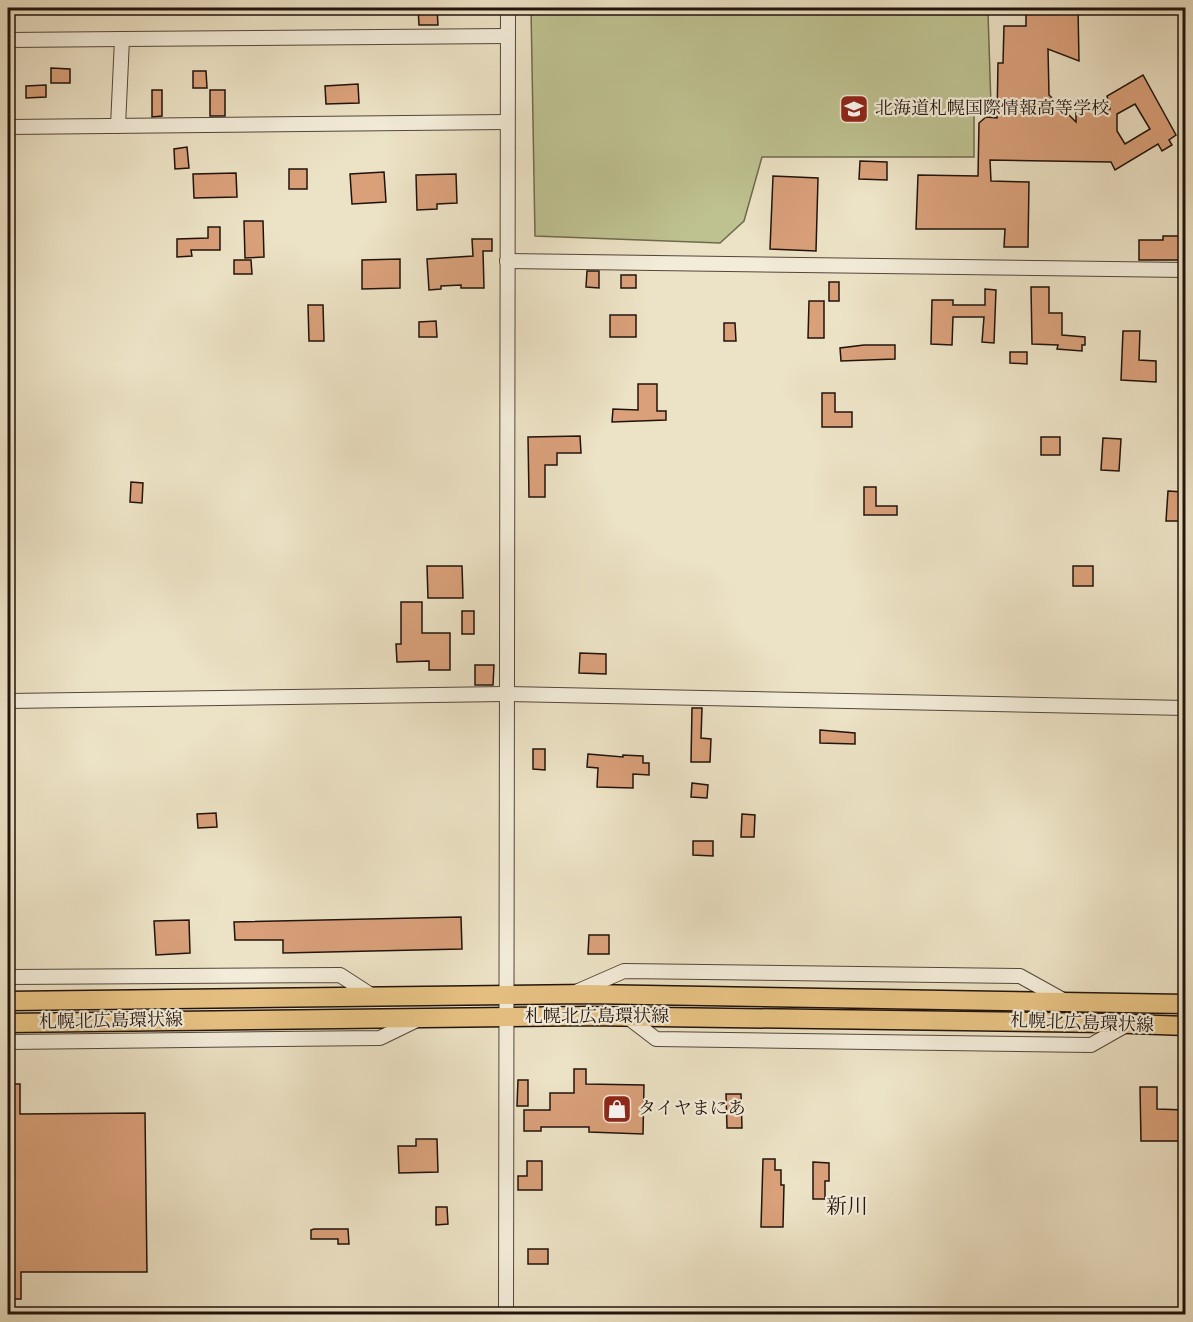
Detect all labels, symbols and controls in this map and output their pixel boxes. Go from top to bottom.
school or university icon: 北海道札幌国際情報高等学校 [838,93,870,125]
place label: 北海道札幌国際情報高等学校 [875,98,1109,121]
street label: 札幌北広島環状線 [525,1006,669,1029]
street label: 札幌北広島環状線 [39,1009,183,1035]
street label: 札幌北広島環状線 [1010,1010,1154,1038]
shop icon: タイヤまにあ [601,1093,633,1125]
place label: タイヤまにあ [638,1098,746,1121]
district label: 新川 [826,1194,868,1221]

